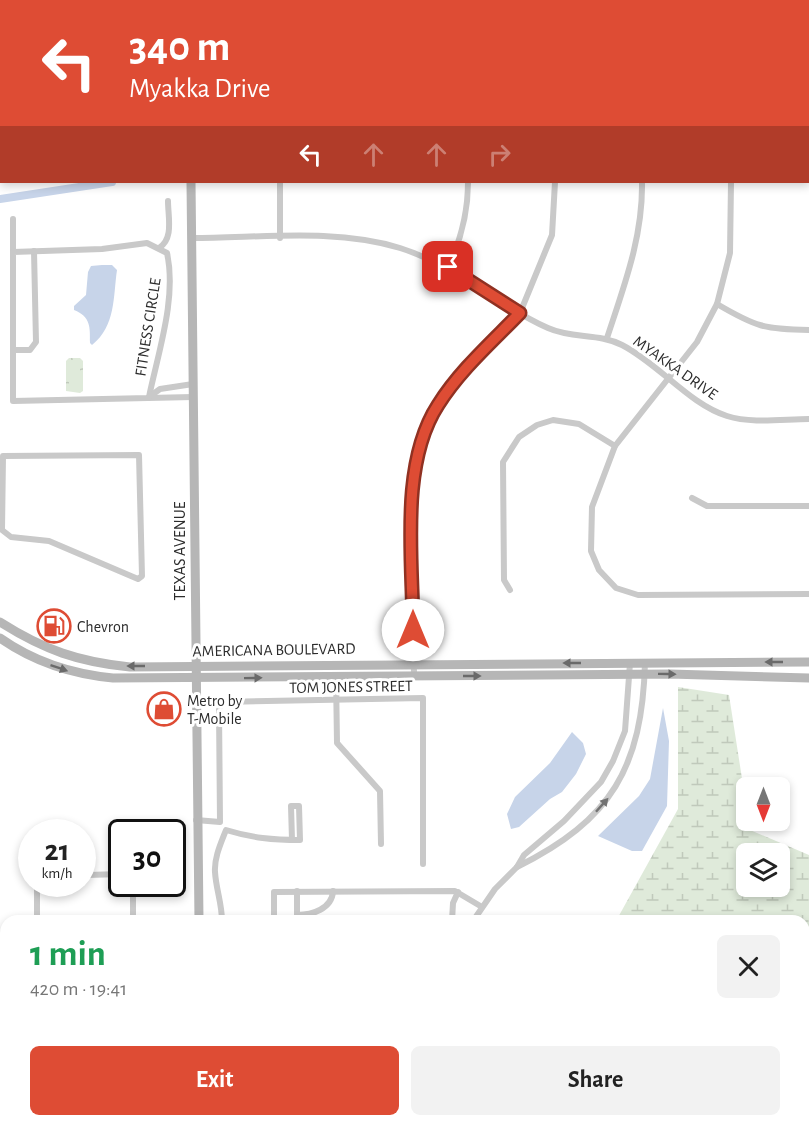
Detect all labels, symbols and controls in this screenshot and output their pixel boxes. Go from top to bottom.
icon: left [30,24,108,102]
text: 340 m [129,26,230,68]
text: Myakka Drive [129,75,271,102]
icon: left [294,138,327,171]
icon: ahead [357,138,390,171]
icon: ahead [420,138,453,171]
icon: right [483,138,516,171]
pin [422,241,473,292]
icon: arrive [431,250,464,283]
street label: FITNESS CIRCLE [132,277,164,377]
street label: MYAKKA DRIVE [630,333,721,403]
street label: TEXAS AVENUE [172,501,188,600]
position arrow [381,598,445,662]
fuel station icon: Chevron [36,608,72,644]
place label: Chevron [77,619,129,635]
street label: AMERICANA BOULEVARD [192,641,356,659]
one-way arrow [765,657,784,667]
one-way arrow [562,658,581,668]
one-way arrow [126,661,145,671]
one-way arrow [50,663,68,673]
one-way arrow [658,669,677,679]
one-way arrow [463,671,482,681]
one-way arrow [244,673,263,683]
street label: TOM JONES STREET [289,678,413,696]
shop icon: Metro by T-Mobile [146,691,182,727]
place label: Metro by T-Mobile [187,693,242,727]
north arrow [736,777,790,831]
map controls [736,777,790,897]
one-way arrow [595,798,609,813]
speed limit sign: 30 [108,819,186,897]
text: 21 [45,836,69,866]
button: layers [736,843,790,897]
text: km/h [42,866,72,881]
button: close [717,935,780,998]
text: 1 min [30,936,106,972]
text: 420 m · 19:41 [30,979,127,999]
button: Exit [30,1046,399,1115]
button: Share [411,1046,780,1115]

